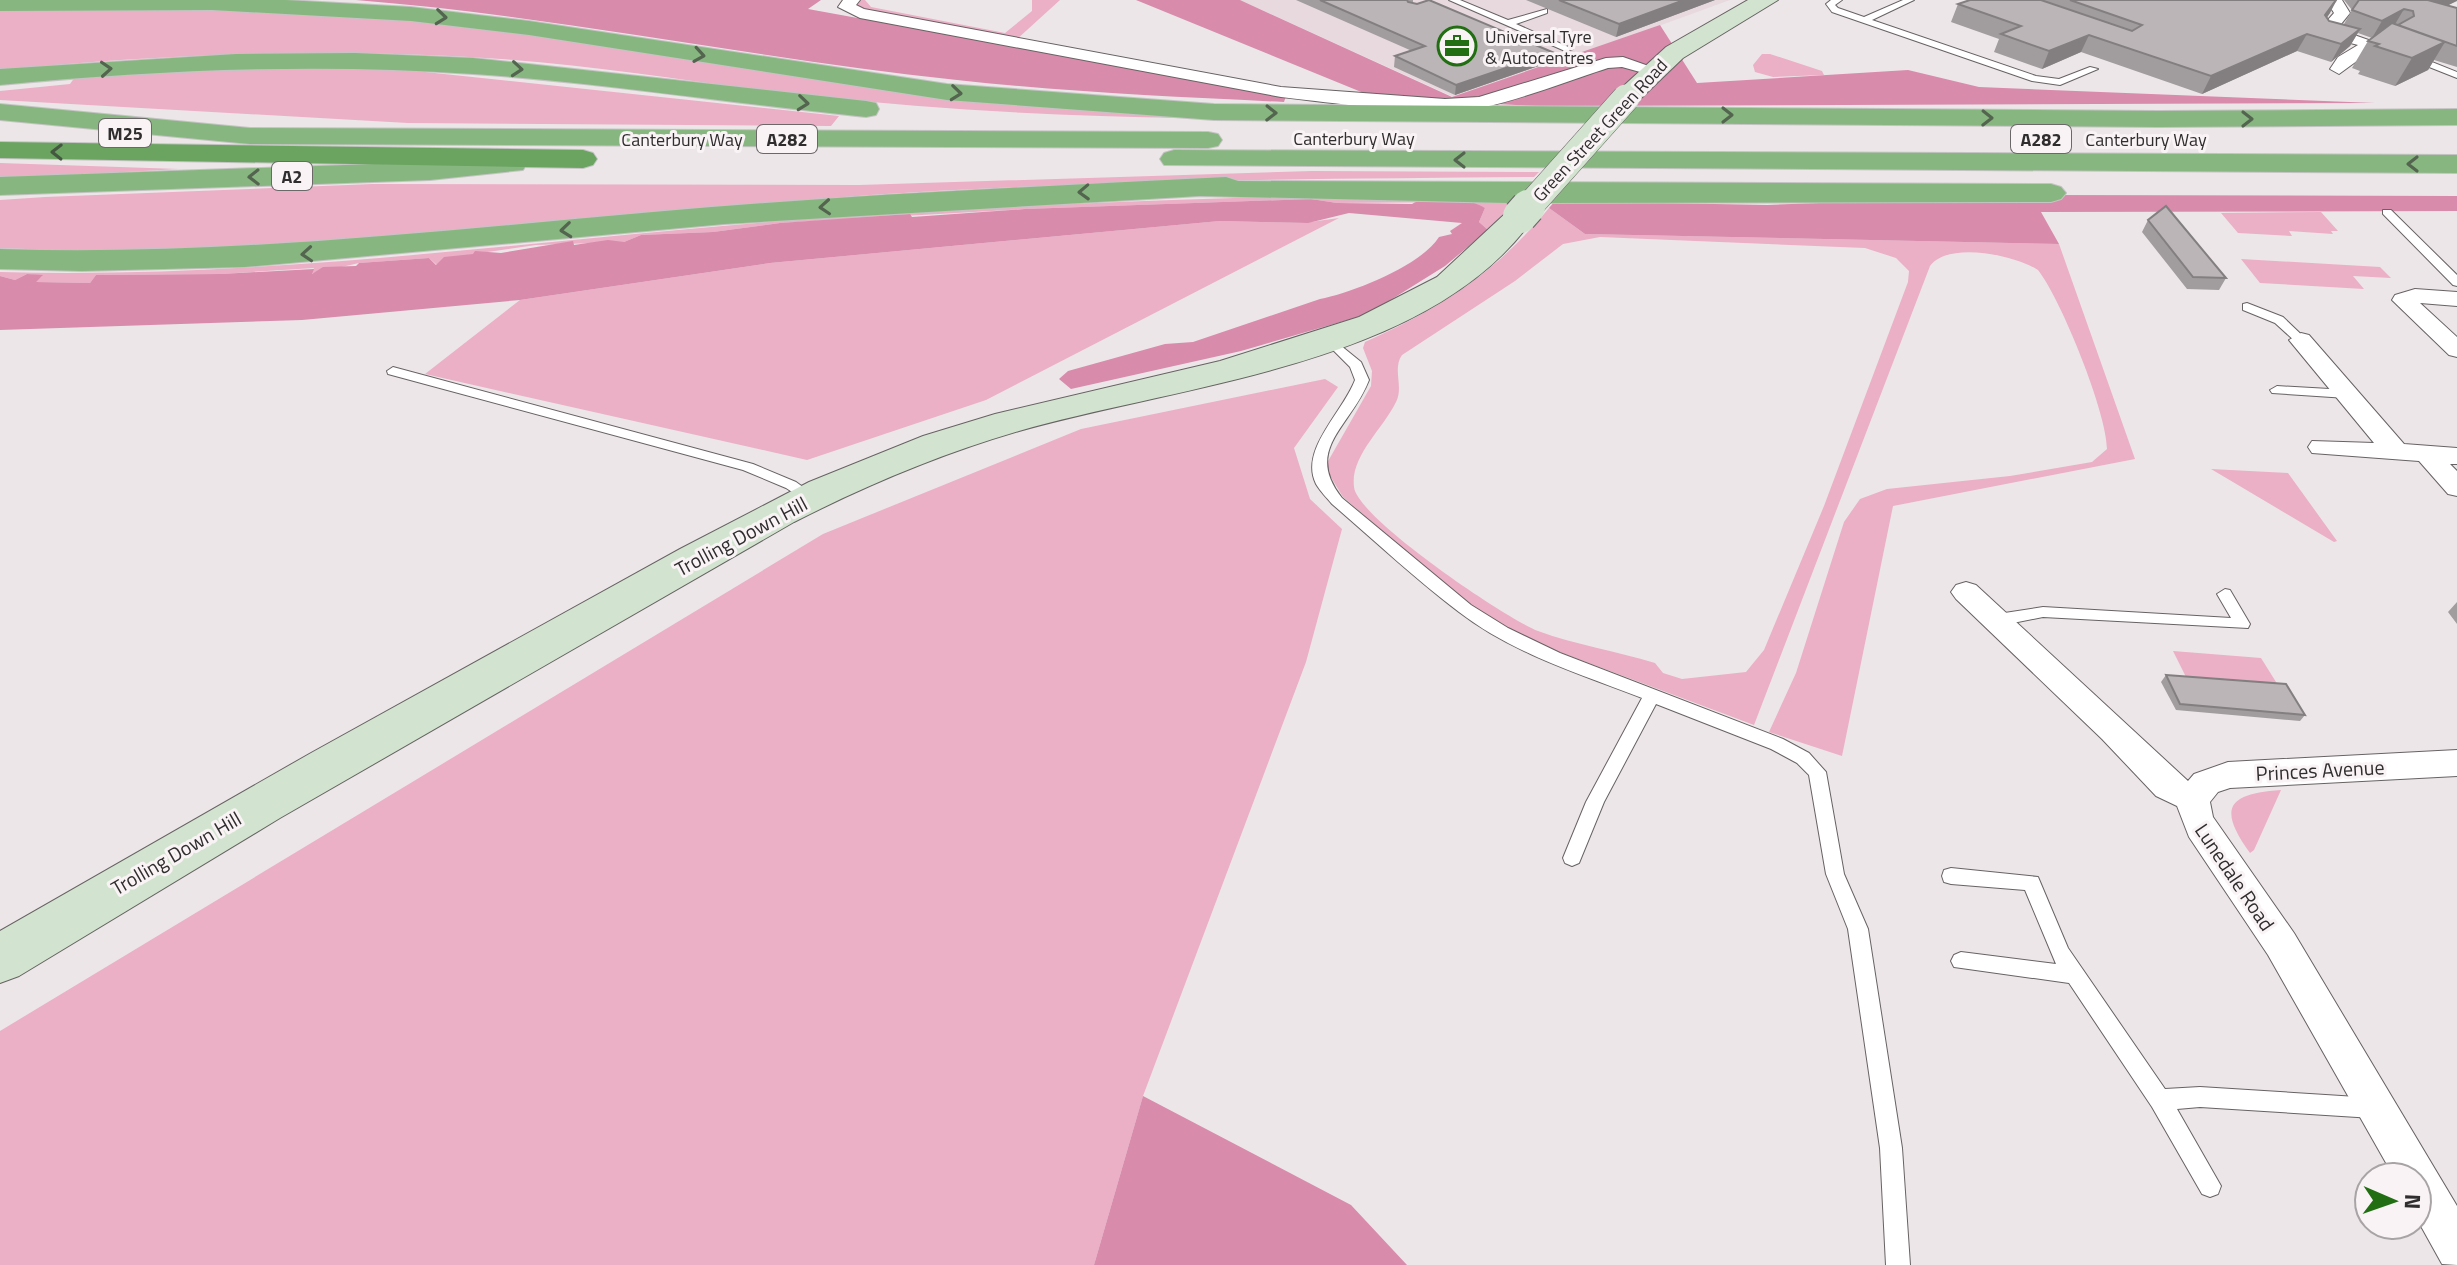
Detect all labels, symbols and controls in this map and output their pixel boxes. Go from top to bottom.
one-way arrow [435,8,448,25]
place label: Universal Tyre & Autocentres [1485,23,1594,71]
office icon: Universal Tyre & Autocentres [1436,25,1478,67]
one-way arrow [692,45,705,62]
street label: Green Street Green Road [1526,52,1674,208]
one-way arrow [100,61,113,78]
one-way arrow [511,61,524,78]
one-way arrow [950,85,963,102]
one-way arrow [797,94,810,111]
one-way arrow [1265,104,1278,122]
one-way arrow [1721,106,1734,124]
one-way arrow [1981,109,1994,126]
one-way arrow [2241,110,2254,128]
road number: M25 [99,119,151,147]
road number: A282 [757,125,817,153]
street label: Canterbury Way [1293,125,1415,152]
road number: A282 [2011,125,2071,153]
street label: Canterbury Way [621,126,743,153]
street label: Canterbury Way [2085,126,2207,153]
one-way arrow [50,143,63,160]
one-way arrow [1453,151,1466,169]
one-way arrow [2406,155,2419,173]
road number: A2 [272,162,312,190]
one-way arrow [247,168,260,185]
one-way arrow [1077,184,1090,201]
one-way arrow [818,198,831,215]
one-way arrow [559,221,572,238]
one-way arrow [300,245,313,262]
street label: Trolling Down Hill [669,488,813,584]
street label: Princes Avenue [2255,751,2385,789]
street label: Trolling Down Hill [105,803,247,903]
street label: Lunedale Road [2187,817,2283,937]
north arrow [2353,1161,2433,1241]
text: N [2396,1193,2430,1210]

